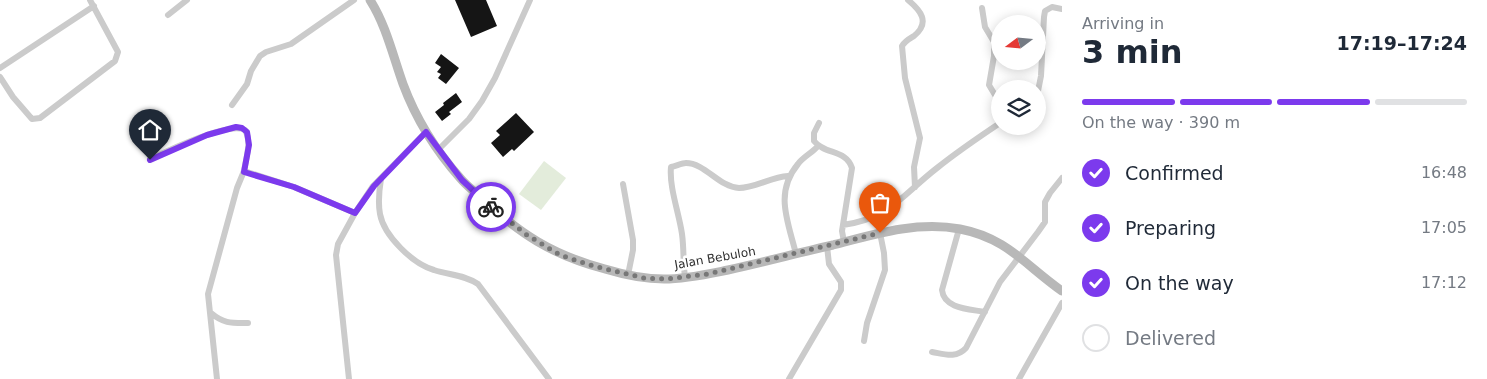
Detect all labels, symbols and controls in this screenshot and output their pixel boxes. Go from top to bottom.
text: Arriving in [1082,14,1164,33]
north arrow [991,15,1046,70]
map controls [991,15,1046,135]
text: 17:19–17:24 [1337,32,1467,54]
text: 3 min [1082,33,1183,71]
button: layers [991,80,1046,135]
pin [129,109,171,160]
text: On the way · 390 m [1082,113,1240,132]
icon: home [136,116,164,144]
icon: check [1082,159,1110,187]
text: Confirmed [1125,162,1224,184]
text: 16:48 [1421,163,1467,182]
courier [466,182,516,232]
pin [859,182,901,233]
icon: bag [866,189,894,217]
icon: bike [477,193,505,221]
icon: check [1082,214,1110,242]
text: Preparing [1125,217,1216,239]
text: 17:05 [1421,218,1467,237]
street label: Jalan Bebuloh [672,244,757,272]
icon: check [1082,269,1110,297]
text: On the way [1125,272,1234,294]
text: 17:12 [1421,273,1467,292]
text: Delivered [1125,327,1216,349]

